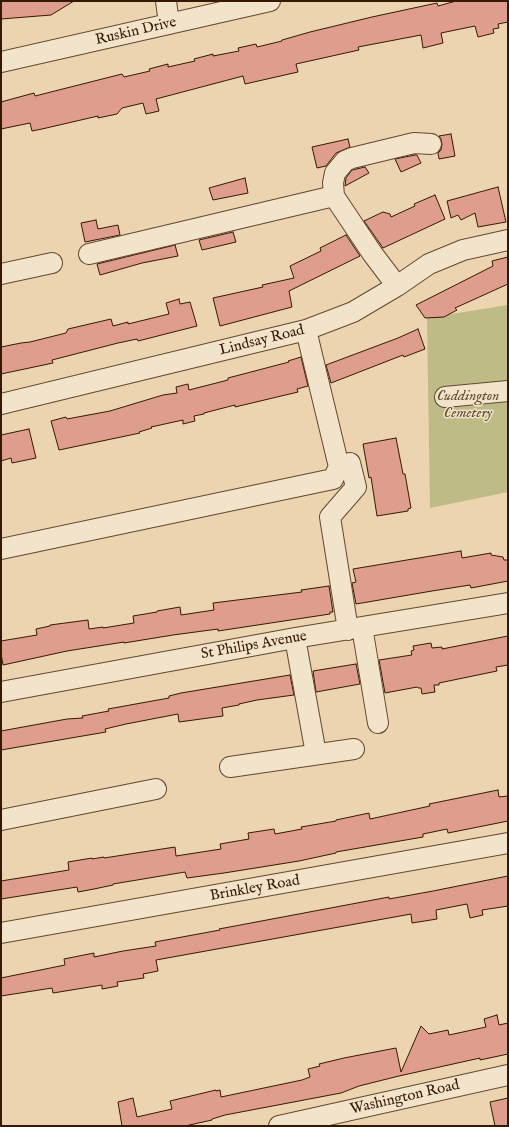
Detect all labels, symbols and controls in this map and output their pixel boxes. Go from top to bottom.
street label: Ruskin Drive [94,14,178,50]
street label: Lindsay Road [218,322,306,360]
park label: Cuddington Cemetery [437,388,499,423]
street label: St Philips Avenue [200,628,308,664]
street label: Brinkley Road [209,872,301,906]
street label: Washington Road [349,1077,461,1119]

